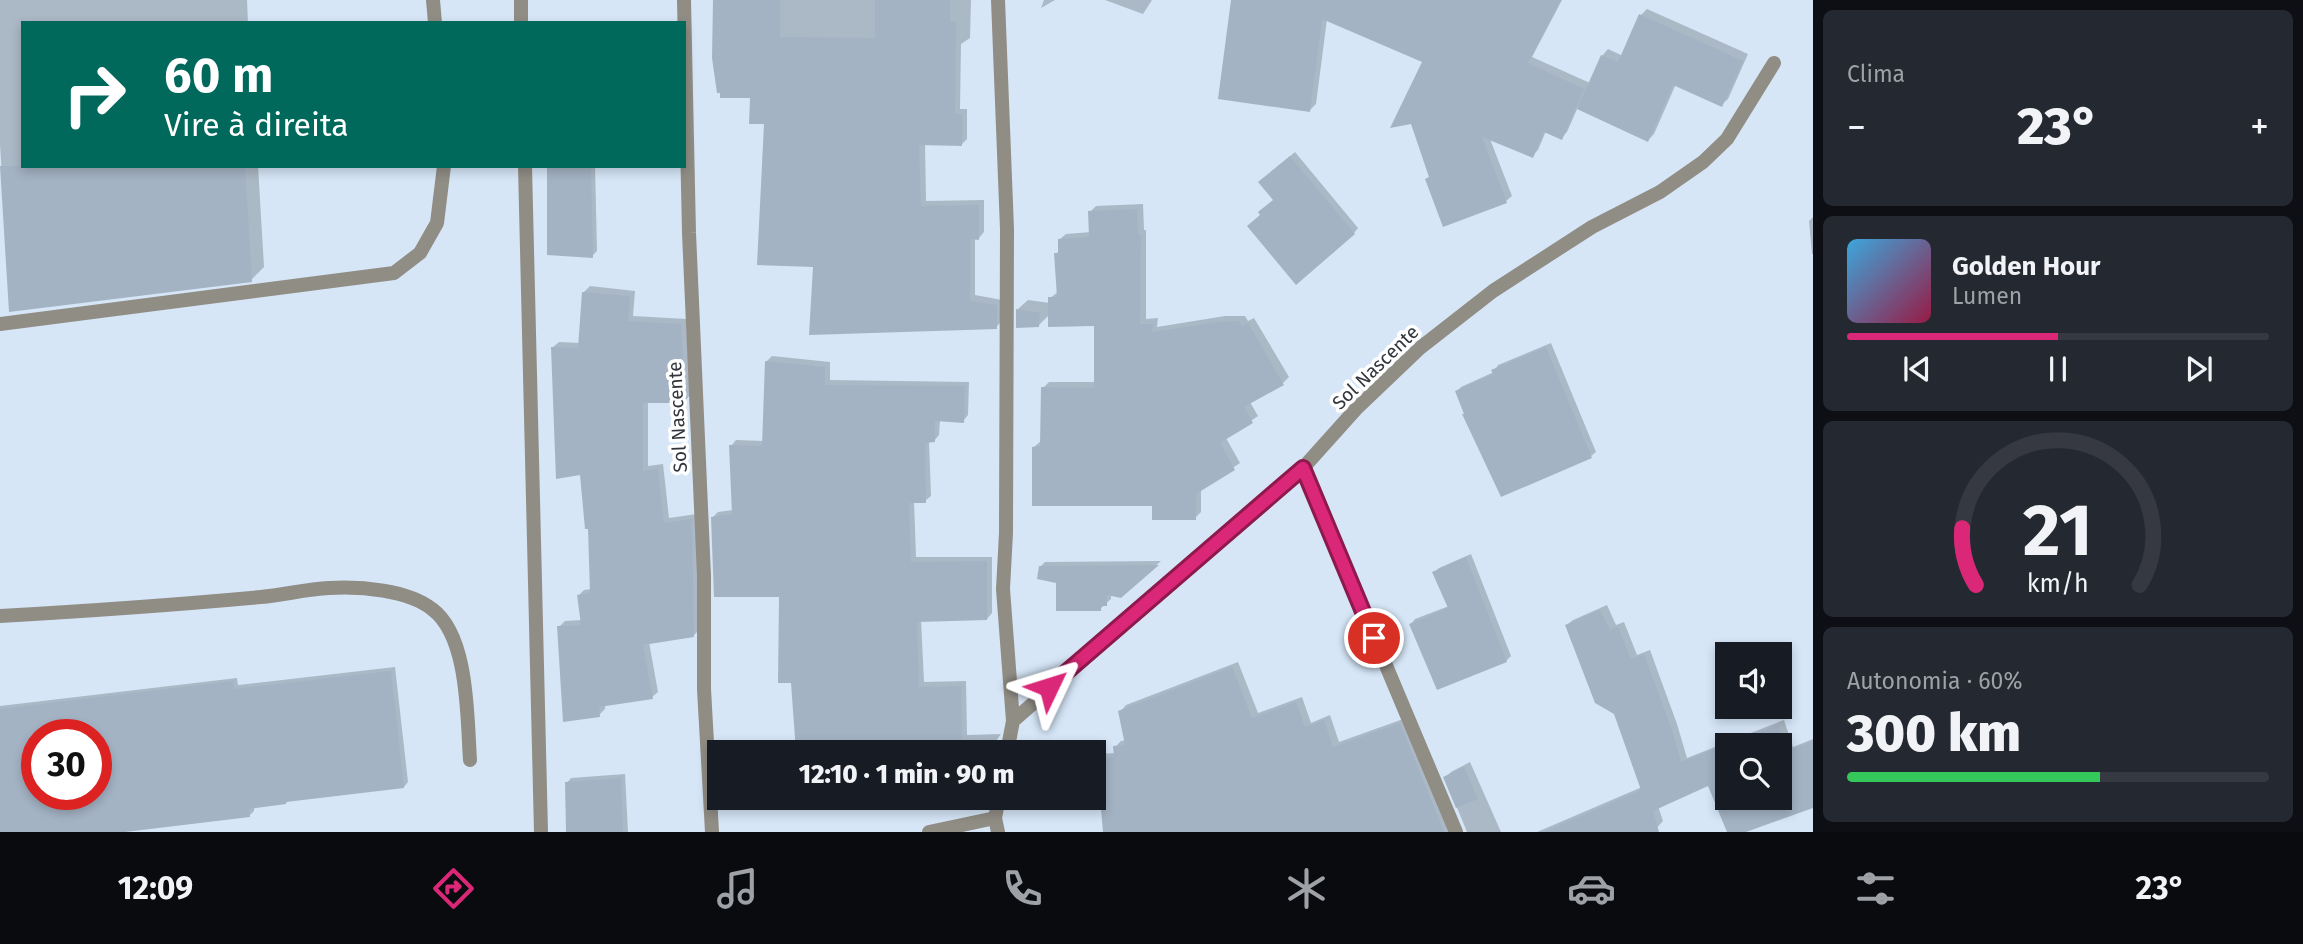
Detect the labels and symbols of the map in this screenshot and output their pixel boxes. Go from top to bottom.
street label: Sol Nascente [1327,320,1423,414]
street label: Sol Nascente [663,361,692,473]
pin [1344,608,1404,668]
position arrow [1012,650,1086,724]
speed limit sign: 30 [21,719,112,810]

